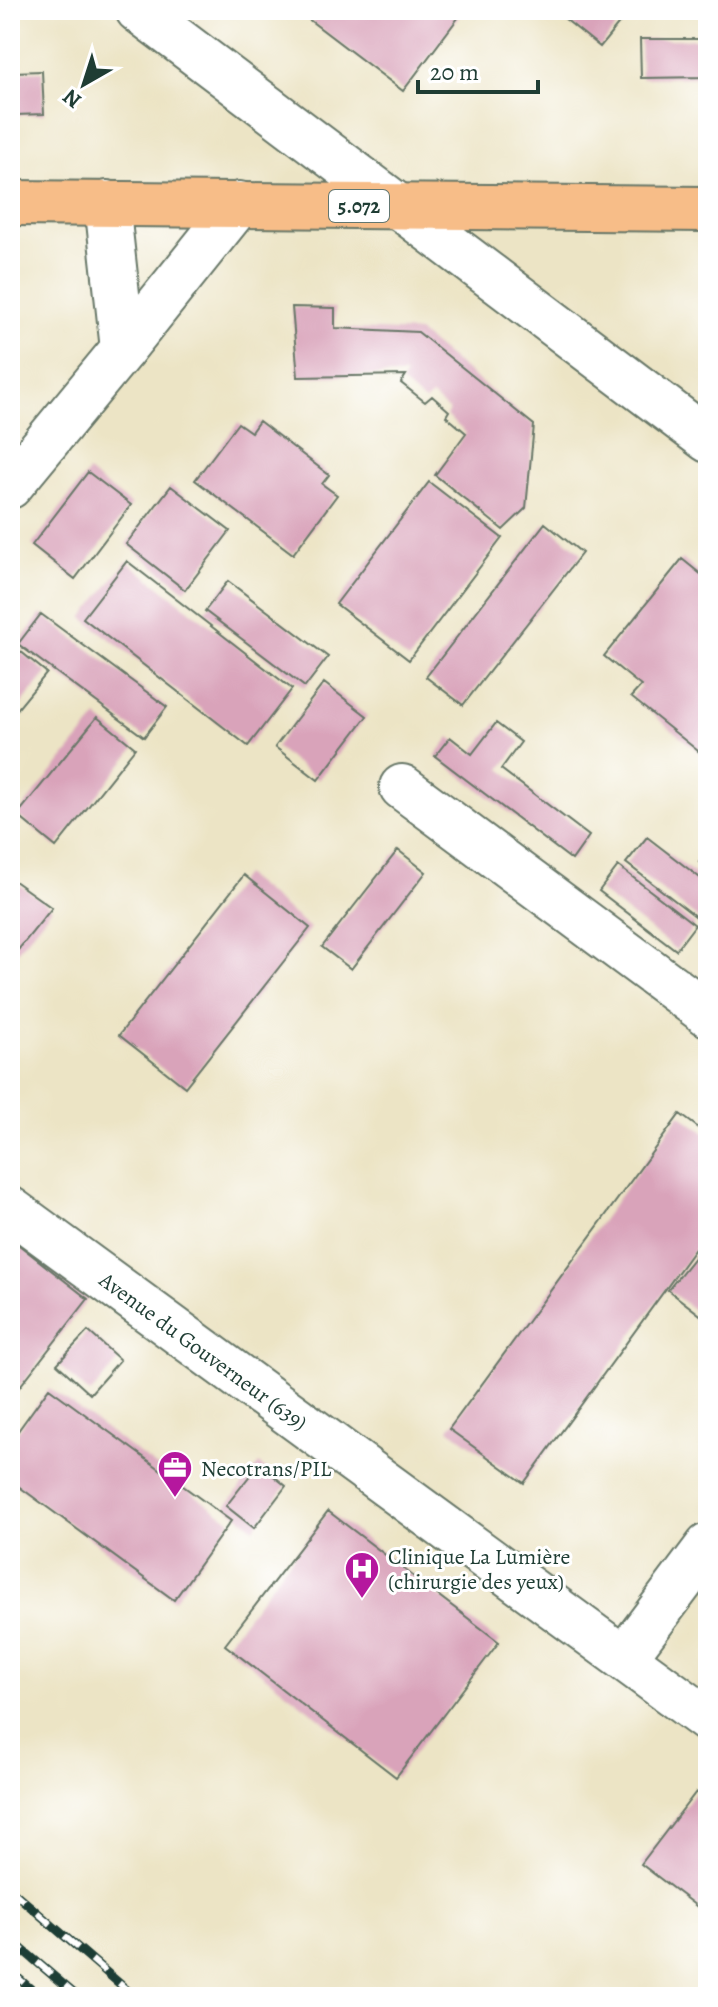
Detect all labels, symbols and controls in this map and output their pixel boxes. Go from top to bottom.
north arrow [44,44,124,124]
scale bar [418,44,538,94]
text: 20 m [430,56,479,88]
text: N [56,82,88,115]
road number: 5.072 [329,190,389,222]
street label: Avenue du Gouverneur (639) [92,1265,313,1438]
office icon: Necotrans/PIL [156,1449,194,1499]
place label: Necotrans/PIL [201,1454,332,1484]
place label: Clinique La Lumière (chirurgie des yeux) [388,1542,570,1597]
hospital icon: Clinique La Lumière (chirurgie des yeux) [343,1550,381,1600]

